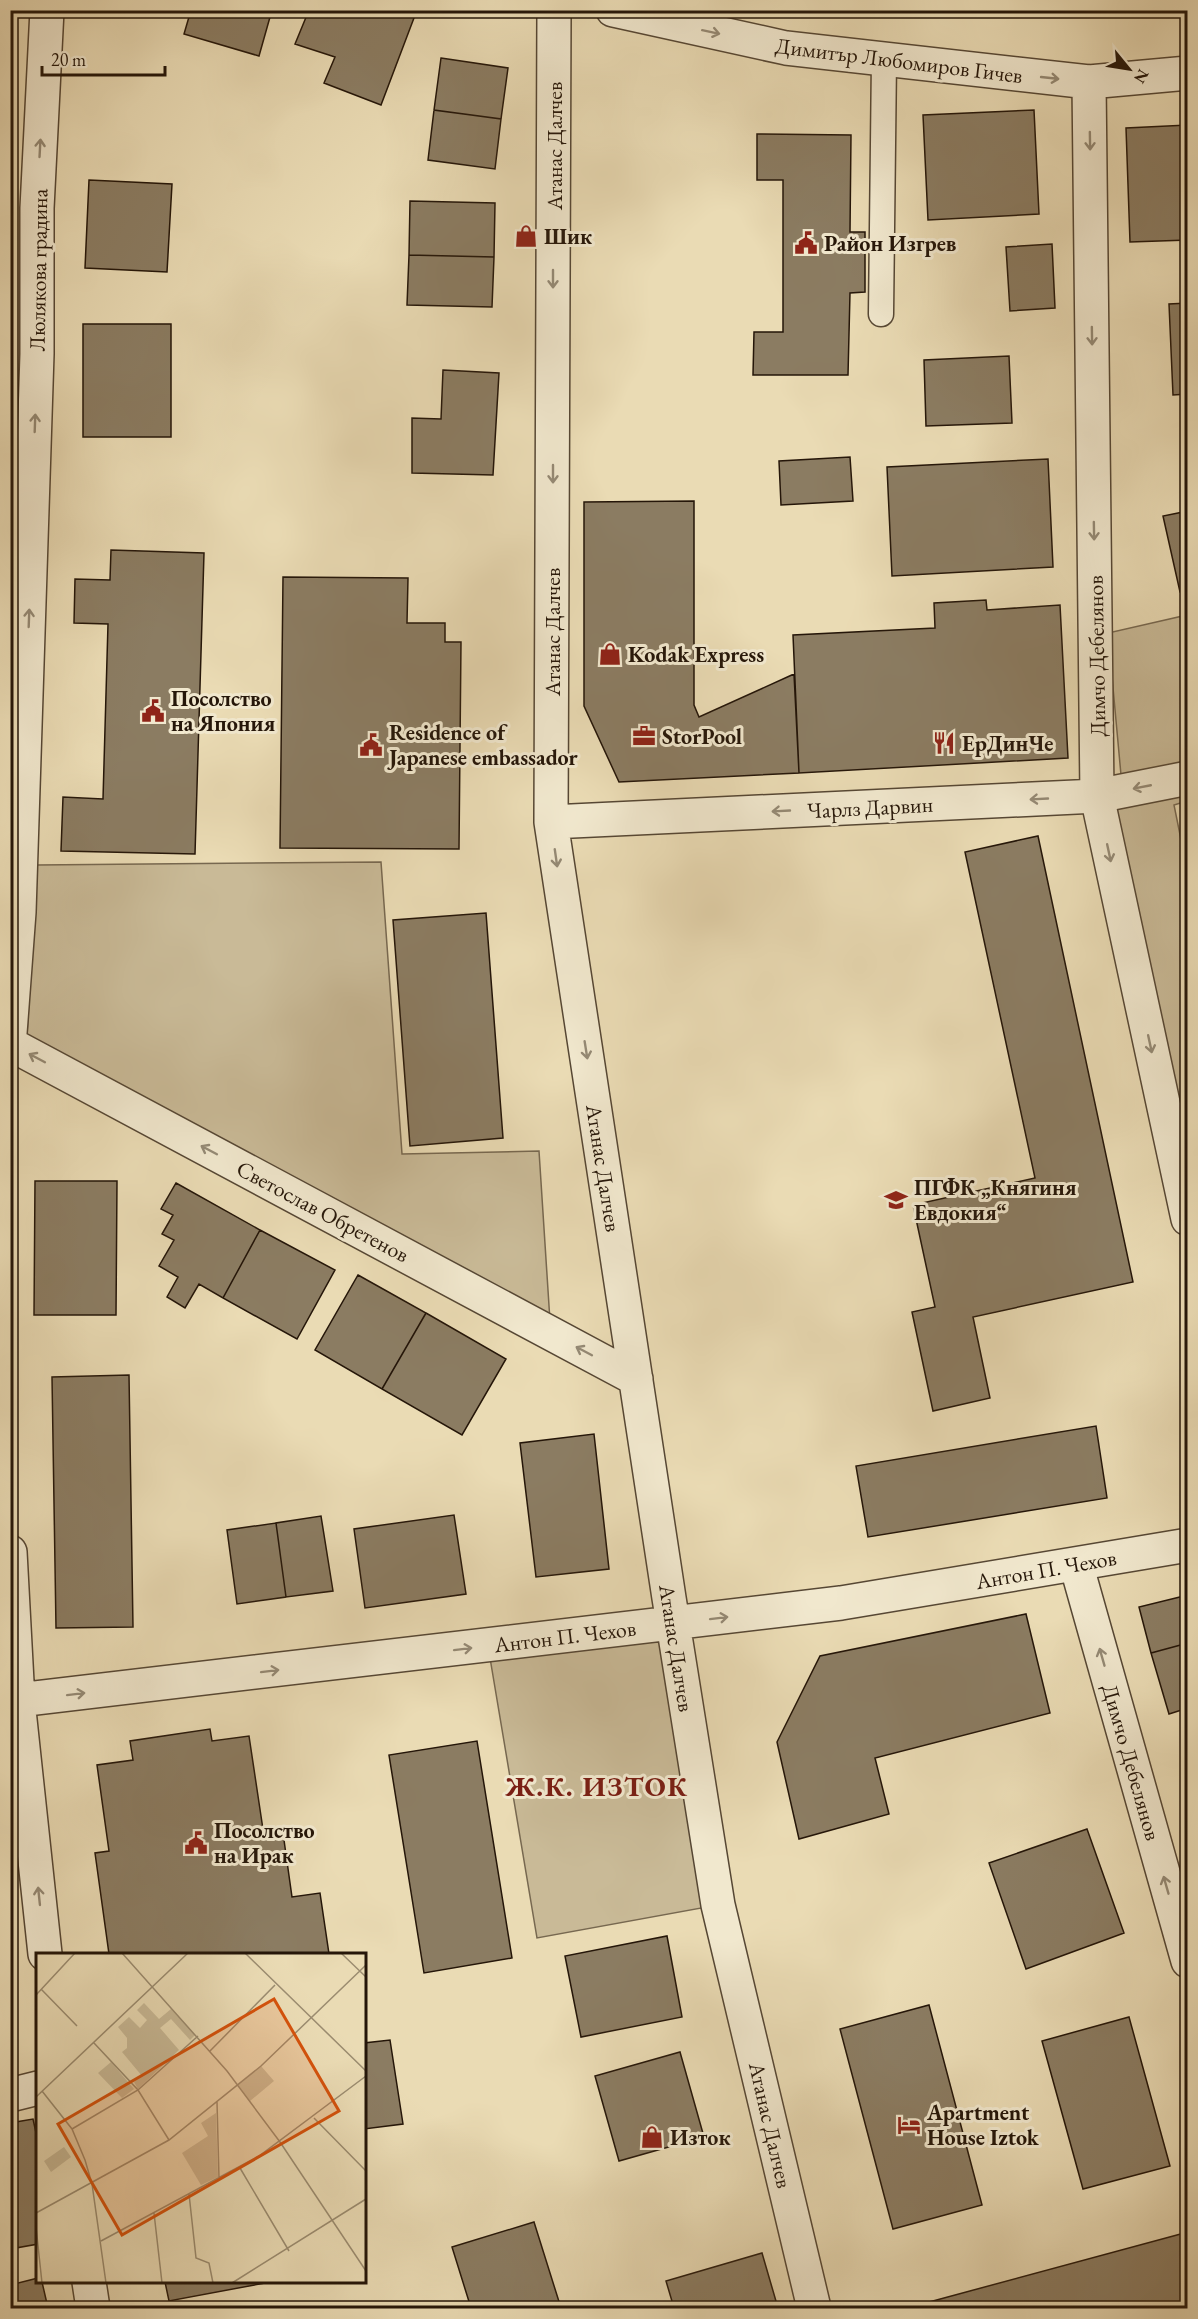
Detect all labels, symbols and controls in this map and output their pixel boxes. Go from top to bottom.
one-way arrow [701,27,720,38]
street label: Димитър Любомиров Гичев [774,31,1024,90]
scale bar [42,39,165,77]
north arrow [1099,39,1159,99]
text: 20 m [51,48,86,71]
text: N [1129,65,1154,87]
one-way arrow [1039,73,1059,84]
street label: Атанас Далчев [540,82,569,211]
one-way arrow [1084,130,1096,150]
one-way arrow [35,139,46,159]
street label: Люлякова градина [23,188,54,352]
place label: Шик [544,222,593,251]
shop icon: Шик [513,223,539,249]
place label: Район Изгрев [824,229,957,258]
public building icon: Район Изгрев [793,230,819,256]
one-way arrow [547,268,559,288]
one-way arrow [1086,325,1098,345]
one-way arrow [29,413,41,433]
one-way arrow [547,463,559,483]
one-way arrow [1089,520,1100,540]
street label: Атанас Далчев [538,568,567,697]
street label: Димчо Дебелянов [1081,575,1112,737]
one-way arrow [24,608,35,628]
place label: Kodak Express [628,640,764,669]
shop icon: Kodak Express [597,641,623,667]
place label: Посолство на Япония [171,684,275,738]
public building icon: Посолство на Япония [140,698,166,724]
place label: Residence of Japanese embassador [387,718,579,772]
place label: StorPool [662,722,742,751]
office icon: StorPool [631,723,657,749]
place label: ЕрДинЧе [962,729,1053,758]
restaurant icon: ЕрДинЧе [931,730,957,756]
public building icon: Residence of Japanese embassador [358,732,384,758]
one-way arrow [1133,782,1153,793]
street label: Чарлз Дарвин [806,790,934,825]
one-way arrow [1029,793,1049,804]
one-way arrow [772,805,792,816]
one-way arrow [1104,844,1116,863]
one-way arrow [551,847,562,867]
one-way arrow [1145,1034,1156,1053]
one-way arrow [581,1040,592,1060]
one-way arrow [29,1052,46,1064]
street label: Атанас Далчев [579,1101,628,1234]
one-way arrow [201,1144,218,1156]
street label: Светослав Обретенов [231,1154,414,1269]
place label: ПГФК „Княгиня Евдокия“ [914,1173,1077,1227]
school or university icon: ПГФК „Княгиня Евдокия“ [883,1187,909,1213]
one-way arrow [576,1345,594,1356]
street label: Антон П. Чехов [972,1543,1119,1596]
street label: Атанас Далчев [652,1581,701,1714]
one-way arrow [709,1612,729,1623]
street label: Антон П. Чехов [492,1613,638,1660]
one-way arrow [453,1643,473,1654]
one-way arrow [1096,1647,1107,1666]
one-way arrow [259,1665,279,1676]
street label: Димчо Дебелянов [1095,1681,1168,1844]
one-way arrow [65,1688,85,1699]
district label: Ж.К. ИЗТОК [505,1768,688,1804]
place label: Посолство на Ирак [214,1816,315,1870]
public building icon: Посолство на Ирак [183,1830,209,1856]
one-way arrow [1160,1876,1171,1895]
one-way arrow [33,1887,44,1907]
inset map [36,1953,366,2283]
street label: Атанас Далчев [742,2058,799,2191]
place label: Apartment House Iztok [926,2098,1040,2152]
hotel icon: Apartment House Iztok [896,2112,922,2138]
place label: Изток [670,2123,731,2152]
shop icon: Изток [639,2124,665,2150]

